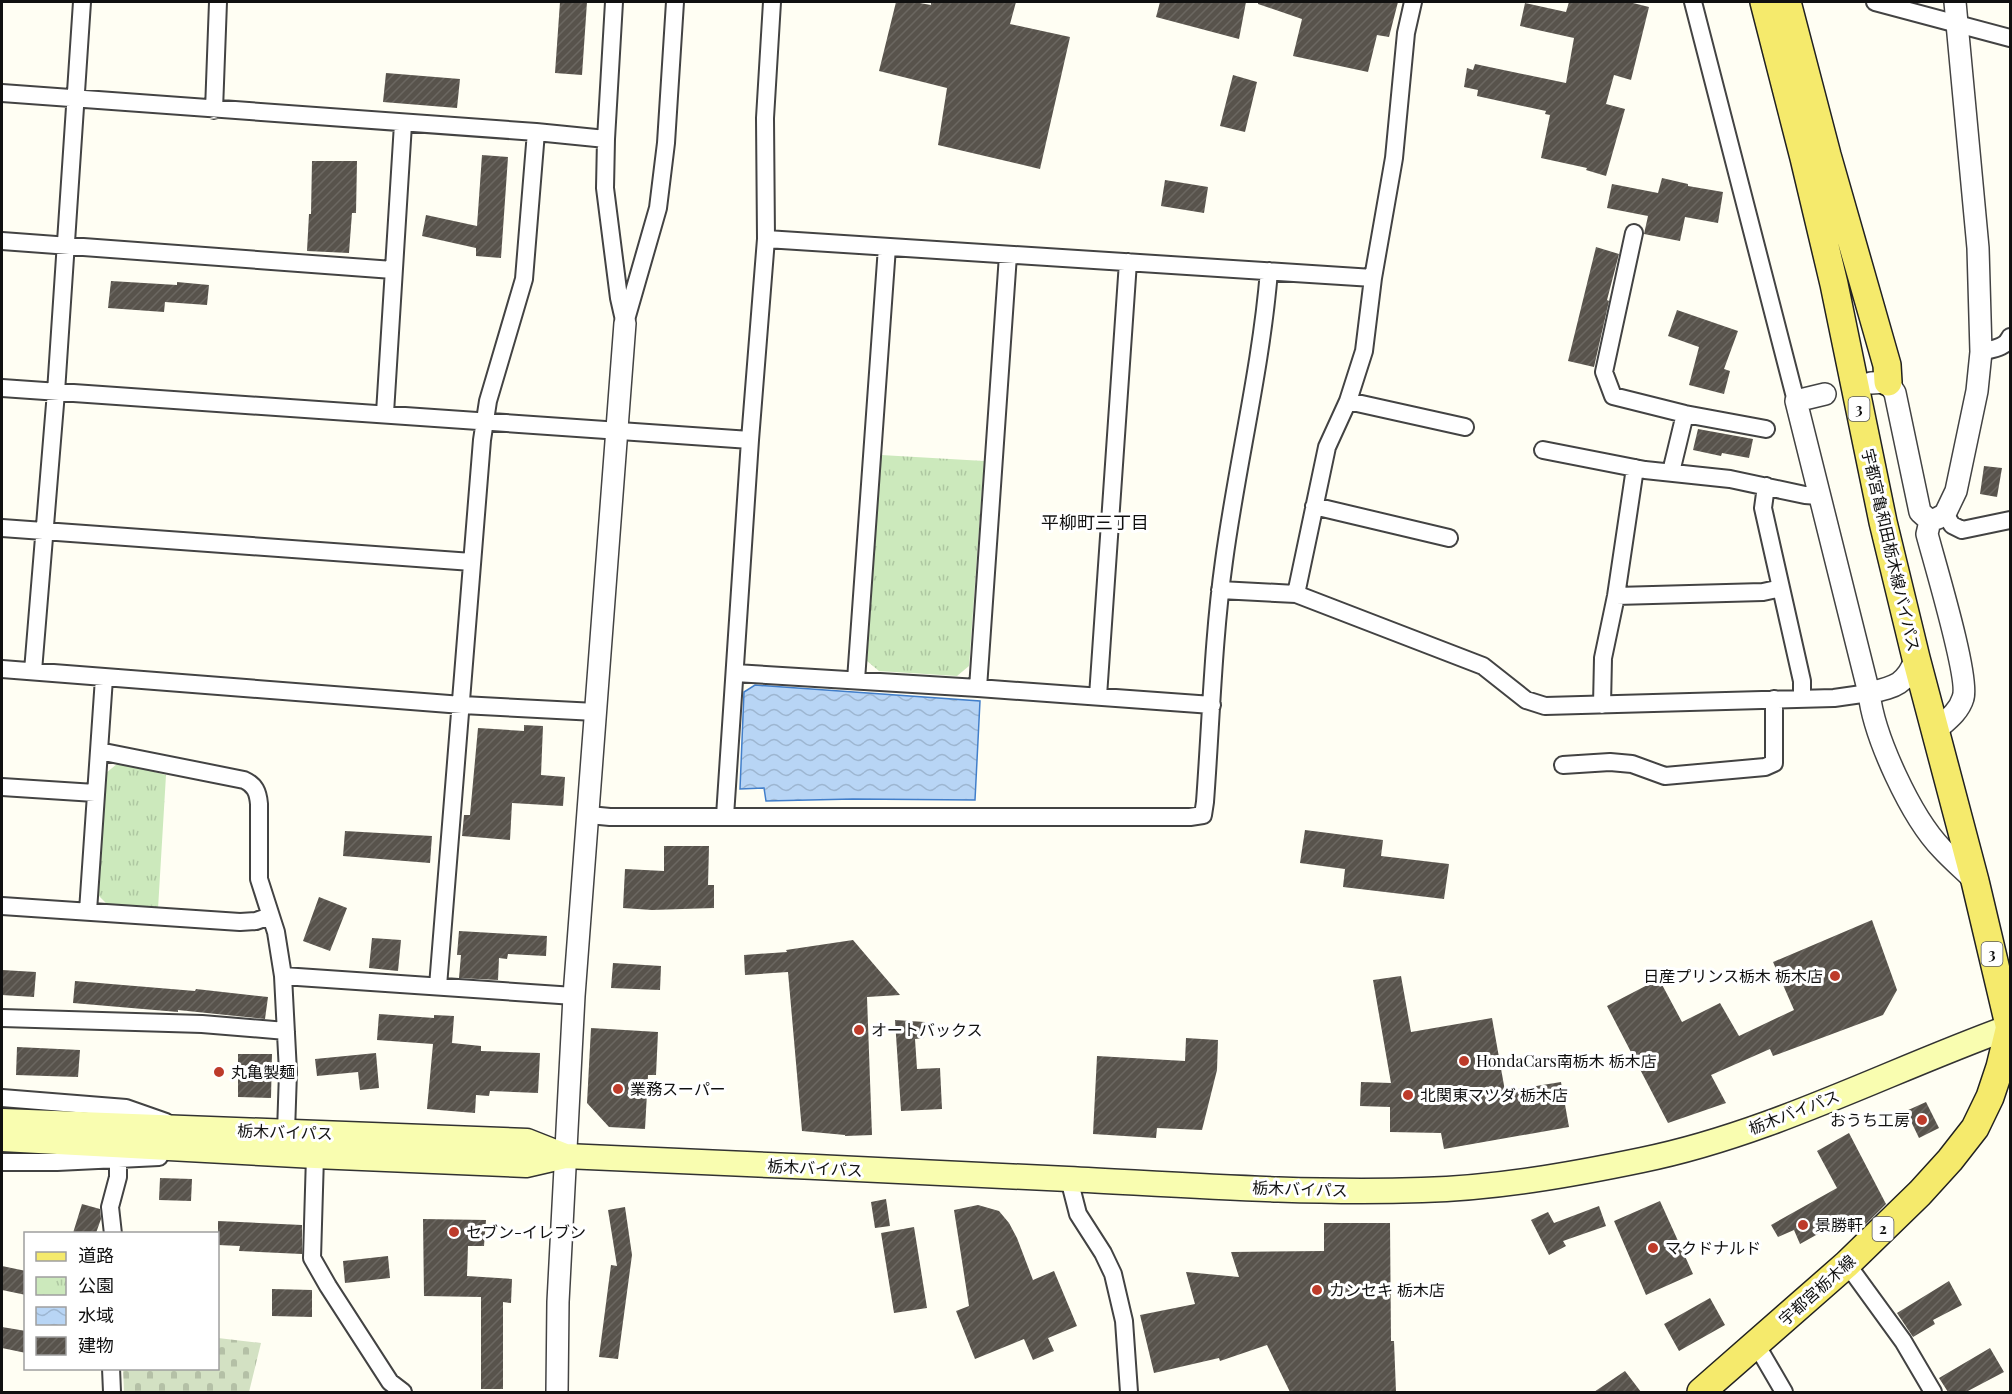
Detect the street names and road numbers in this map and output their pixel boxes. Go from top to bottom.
road number: 3 [1848,397,1870,421]
street label: 宇都宮亀和田栃木線バイパス [1858,446,1925,653]
road number: 3 [1982,942,2002,966]
street label: 栃木バイパス [1745,1085,1842,1138]
street label: 栃木バイパス [237,1119,333,1144]
street label: 栃木バイパス [767,1155,863,1180]
street label: 栃木バイパス [1252,1176,1348,1201]
road number: 2 [1872,1217,1894,1241]
street label: 宇都宮栃木線 [1774,1250,1859,1330]

